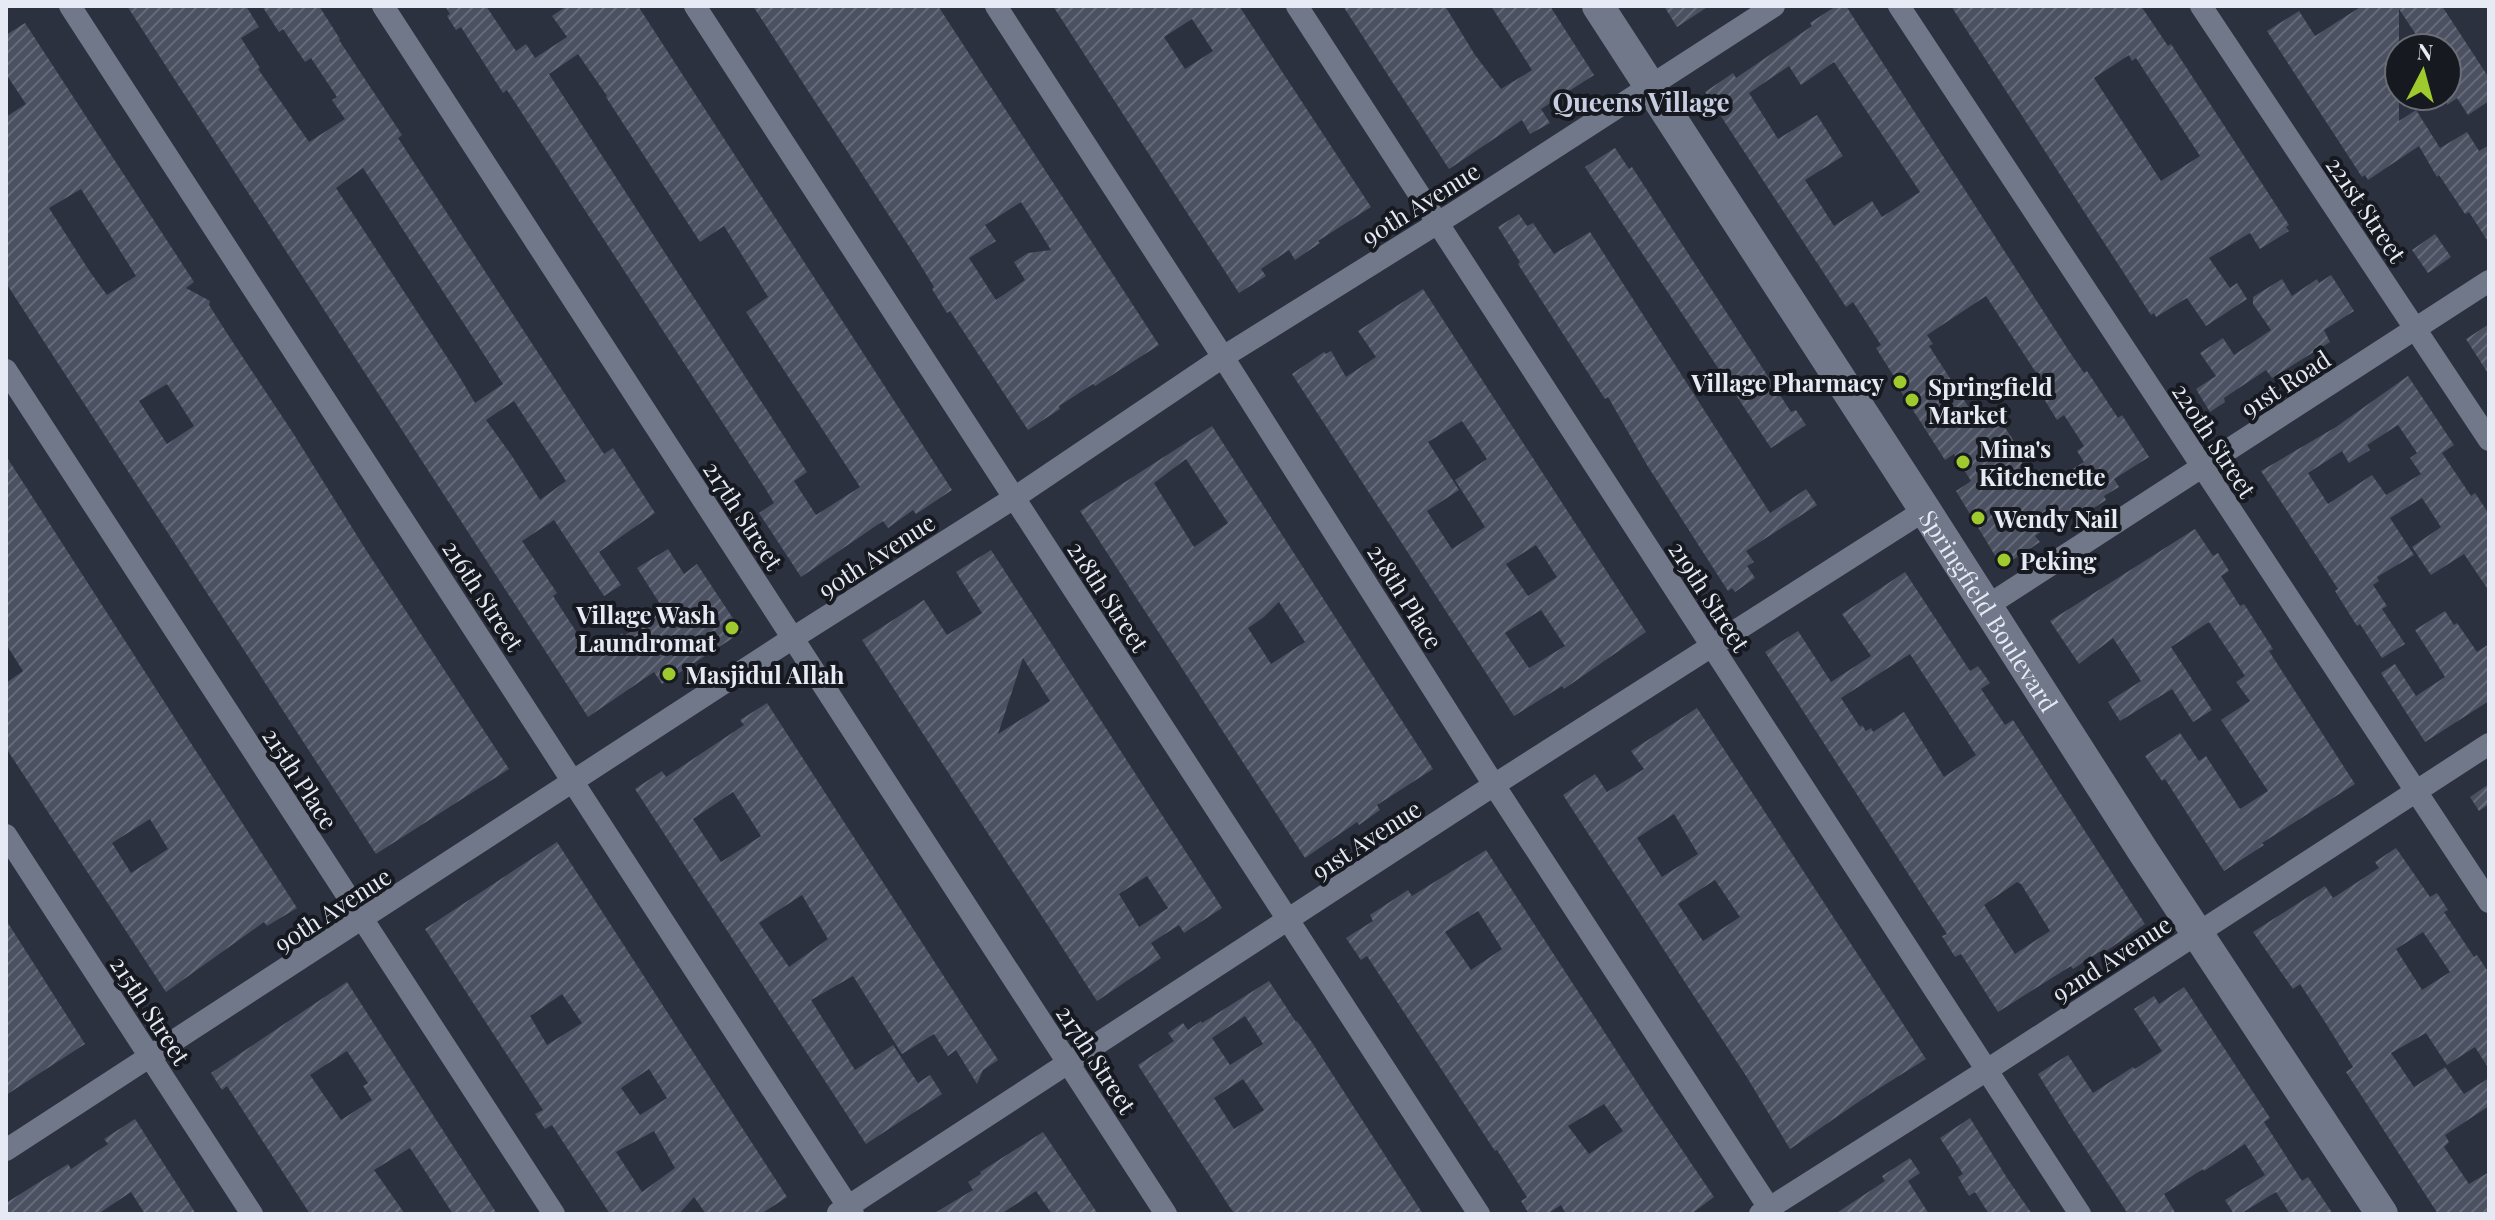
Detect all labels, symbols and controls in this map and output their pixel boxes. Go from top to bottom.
north arrow [2383,32,2463,112]
text: N [2416,35,2435,67]
district label: Queens Village [1552,84,1730,119]
street label: 221st Street [2320,150,2414,269]
street label: 90th Avenue [1355,154,1485,252]
street label: 91st Road [2234,342,2336,424]
place label: Village Pharmacy [1690,366,1885,398]
place label: Springfield Market [1928,370,2053,430]
marker: Village Pharmacy [1891,373,1909,391]
street label: 220th Street [2166,377,2264,504]
marker: Springfield Market [1903,391,1921,409]
place label: Mina's Kitchenette [1979,432,2106,492]
marker: Mina's Kitchenette [1954,453,1972,471]
street label: 217th Street [697,455,791,576]
place label: Wendy Nail [1993,502,2119,534]
street label: Springfield Boulevard [1913,503,2066,717]
street label: 90th Avenue [811,505,941,605]
marker: Wendy Nail [1969,509,1987,527]
street label: 216th Street [436,534,532,657]
street label: 218th Street [1061,534,1157,658]
street label: 219th Street [1662,535,1758,658]
street label: 218th Place [1361,538,1451,654]
place label: Peking [2020,544,2097,576]
marker: Peking [1995,551,2013,569]
place label: Village Wash Laundromat [575,598,717,658]
marker: Village Wash Laundromat [723,619,741,637]
place label: Masjidul Allah [685,658,845,690]
marker: Masjidul Allah [660,665,678,683]
street label: 215th Place [256,721,346,835]
street label: 91st Avenue [1305,792,1427,886]
street label: 90th Avenue [267,859,397,959]
street label: 92nd Avenue [2045,907,2177,1009]
street label: 215th Street [104,950,198,1071]
street label: 217th Street [1050,999,1144,1120]

